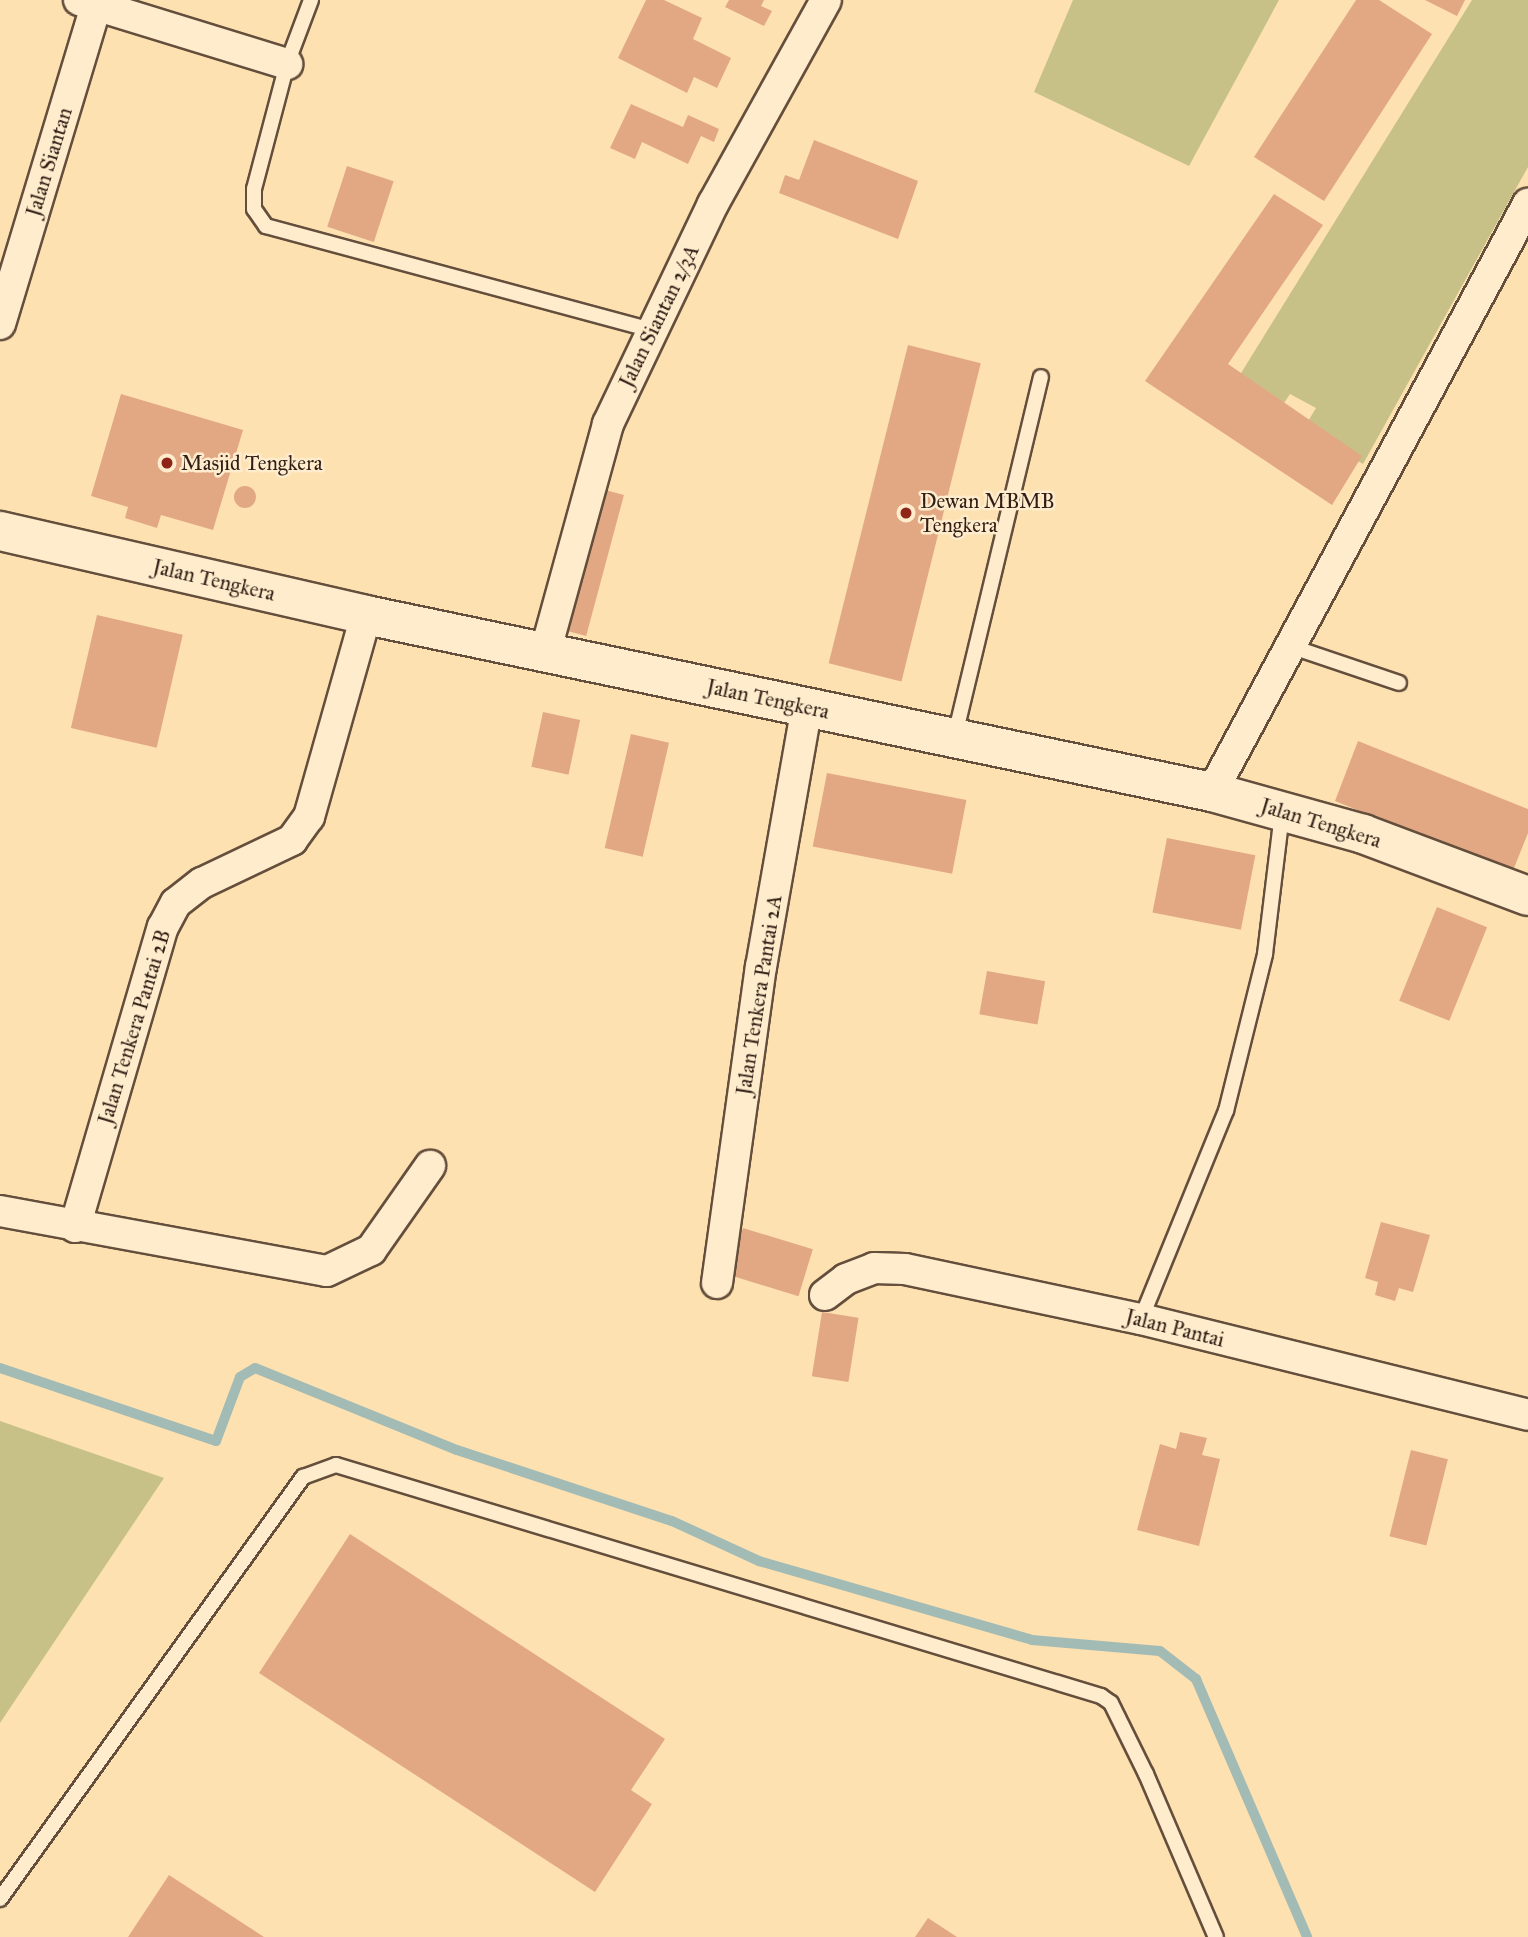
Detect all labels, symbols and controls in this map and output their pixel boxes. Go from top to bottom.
street label: Jalan Siantan [20,104,78,220]
street label: Jalan Siantan 2/3A [613,240,705,392]
place label: Masjid Tengkera [181,450,323,476]
marker: Masjid Tengkera [159,455,175,471]
place label: Dewan MBMB Tengkera [920,488,1055,538]
marker: Dewan MBMB Tengkera [898,505,914,521]
street label: Jalan Tengkera [150,554,278,606]
street label: Jalan Tengkera [704,674,832,724]
street label: Jalan Tengkera [1258,793,1384,853]
street label: Jalan Tenkera Pantai 2A [731,893,787,1097]
street label: Jalan Tenkera Pantai 2B [92,927,176,1127]
street label: Jalan Pantai [1123,1304,1227,1352]

